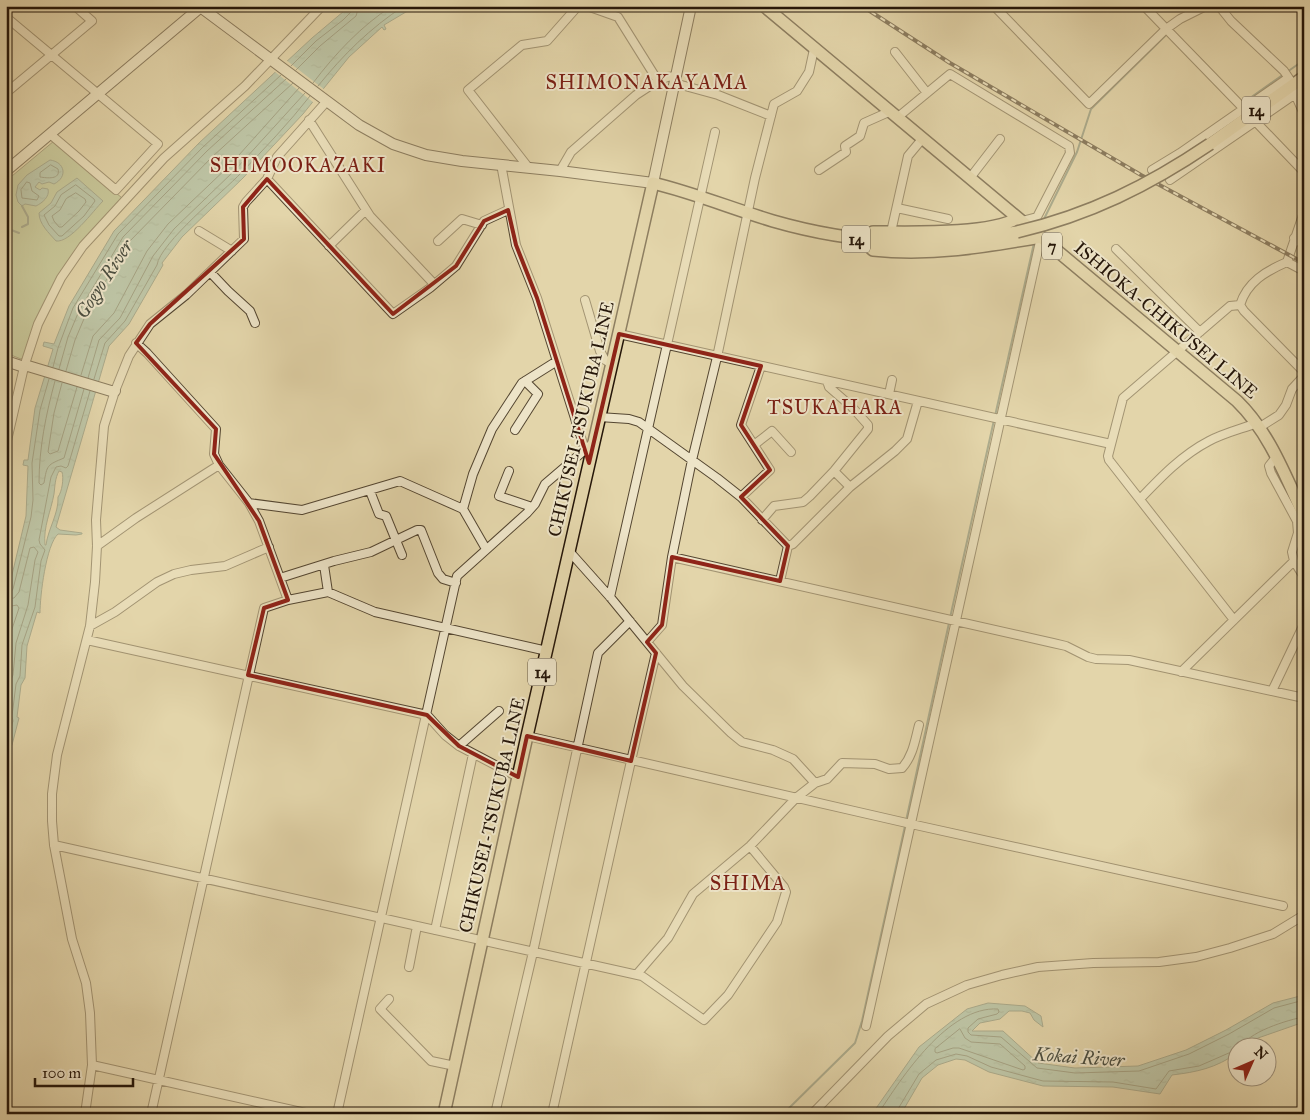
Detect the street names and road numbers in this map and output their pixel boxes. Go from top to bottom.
road number: 14 [1242,96,1270,124]
road number: 14 [842,225,870,252]
road number: 7 [1042,232,1062,260]
street label: ISHIOKA-CHIKUSEI LINE [1070,237,1262,403]
street label: CHIKUSEI-TSUKUBA LINE [543,299,619,539]
road number: 14 [528,659,556,686]
street label: CHIKUSEI-TSUKUBA LINE [454,695,530,935]

